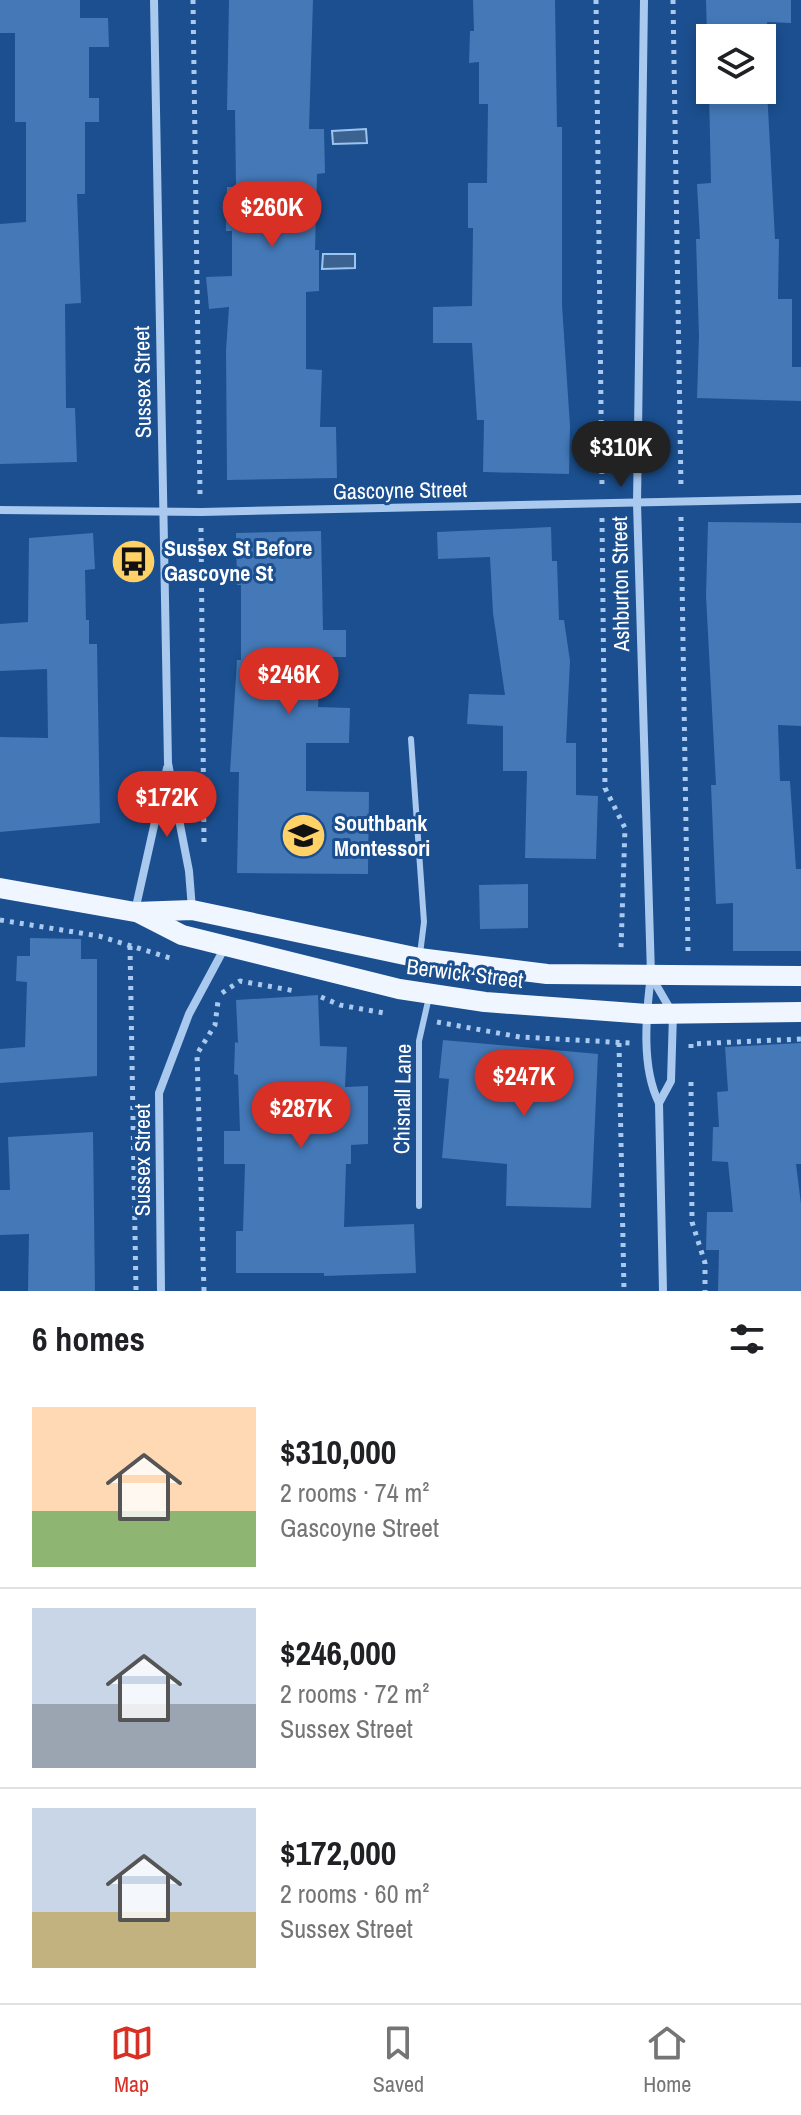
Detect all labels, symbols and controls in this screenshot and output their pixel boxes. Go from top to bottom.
map controls [696,24,776,104]
button: layers [696,24,776,104]
pin: $260K [216,181,328,249]
text: $260K [241,189,303,224]
street label: Sussex Street [126,326,158,438]
pin: $310K [565,421,677,489]
text: $310K [590,429,652,464]
street label: Gascoyne Street [333,474,467,506]
street label: Ashburton Street [604,516,636,653]
place label: Sussex St Before Gascoyne St [164,533,312,588]
bus stop icon: Sussex St Before Gascoyne St [109,537,157,585]
pin: $246K [233,648,345,716]
text: $246K [258,656,320,691]
pin: $172K [111,771,223,839]
text: $172K [136,779,198,814]
place label: Southbank Montessori [334,808,430,863]
school or university icon: Southbank Montessori [279,812,327,860]
street label: Berwick Street [405,951,525,995]
street label: Chisnall Lane [386,1044,418,1154]
pin: $247K [468,1050,580,1118]
text: $247K [493,1058,555,1093]
pin: $287K [245,1082,357,1150]
text: $287K [270,1090,332,1125]
street label: Sussex Street [127,1104,157,1216]
text: 6 homes [32,1316,145,1362]
icon: filters [725,1317,769,1361]
text: $310,000 [280,1429,396,1475]
icon: home [96,1439,192,1535]
text: 2 rooms · 74 m² [280,1475,429,1510]
text: Gascoyne Street [280,1510,439,1545]
text: $246,000 [280,1630,396,1676]
icon: home [96,1640,192,1736]
text: 2 rooms · 72 m² [280,1676,429,1711]
text: Sussex Street [280,1711,413,1746]
text: $172,000 [280,1830,396,1876]
icon: home [96,1840,192,1936]
text: 2 rooms · 60 m² [280,1876,429,1911]
text: Sussex Street [280,1911,413,1946]
tab: Map [110,2021,154,2099]
tab: Saved [373,2021,424,2099]
tab: Home [643,2021,691,2099]

